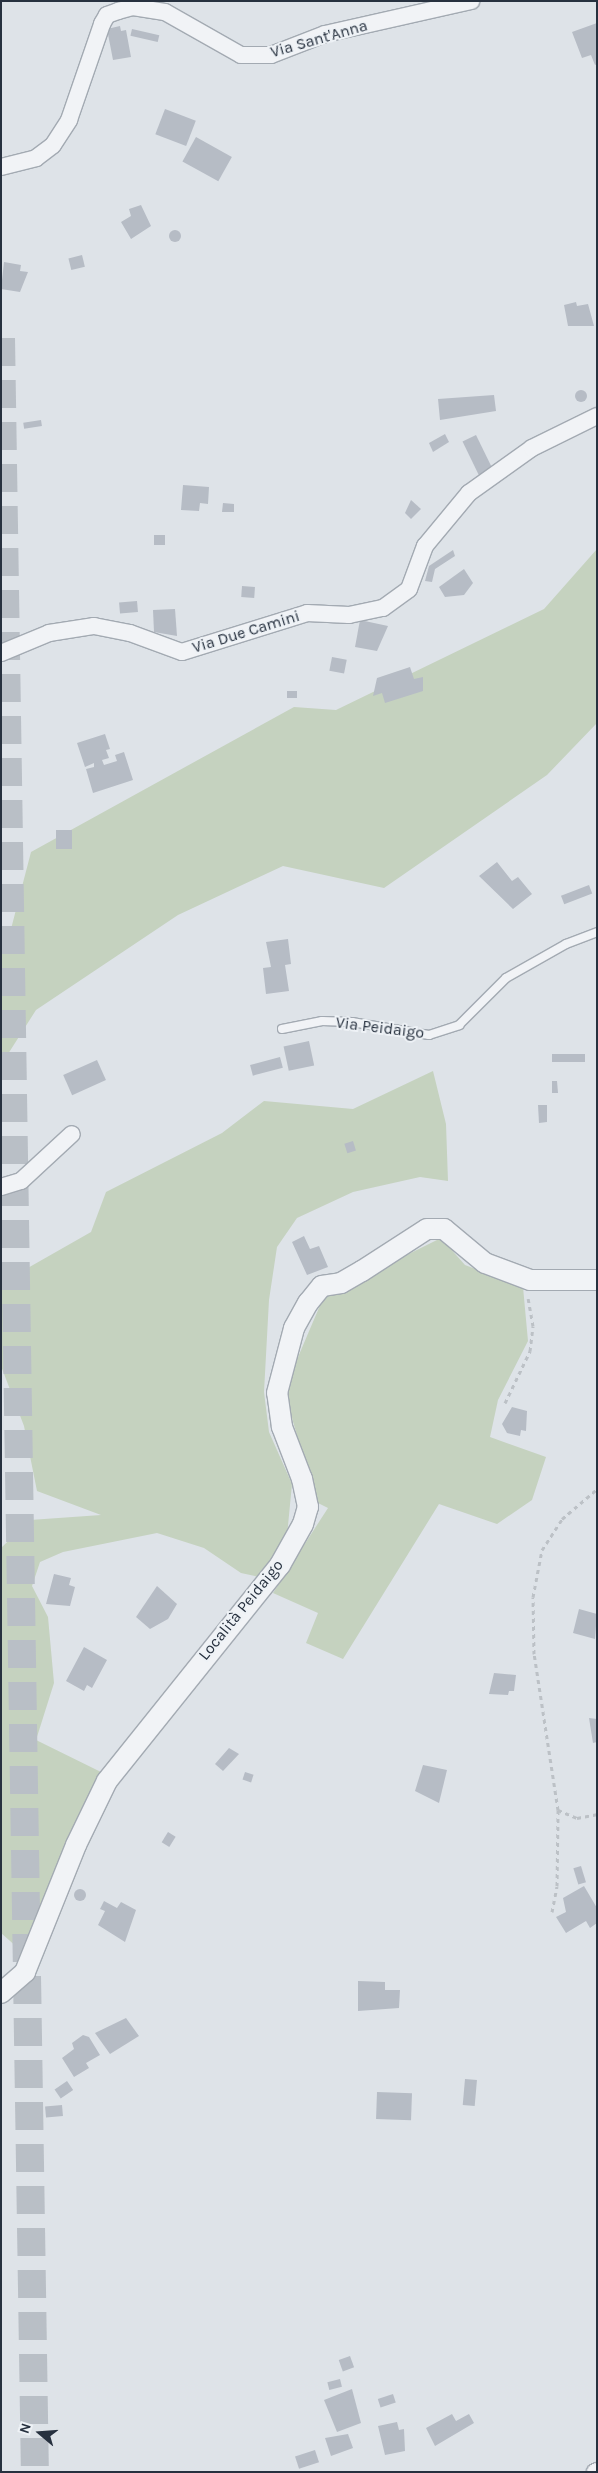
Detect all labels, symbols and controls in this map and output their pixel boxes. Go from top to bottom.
street label: Via Sant'Anna [268,16,370,62]
street label: Via Due Camini [190,607,302,657]
street label: Via Peidaigo [335,1013,425,1043]
street label: Località Peidaigo [195,1556,287,1664]
north arrow [15,2408,65,2458]
text: N [16,2421,35,2436]

